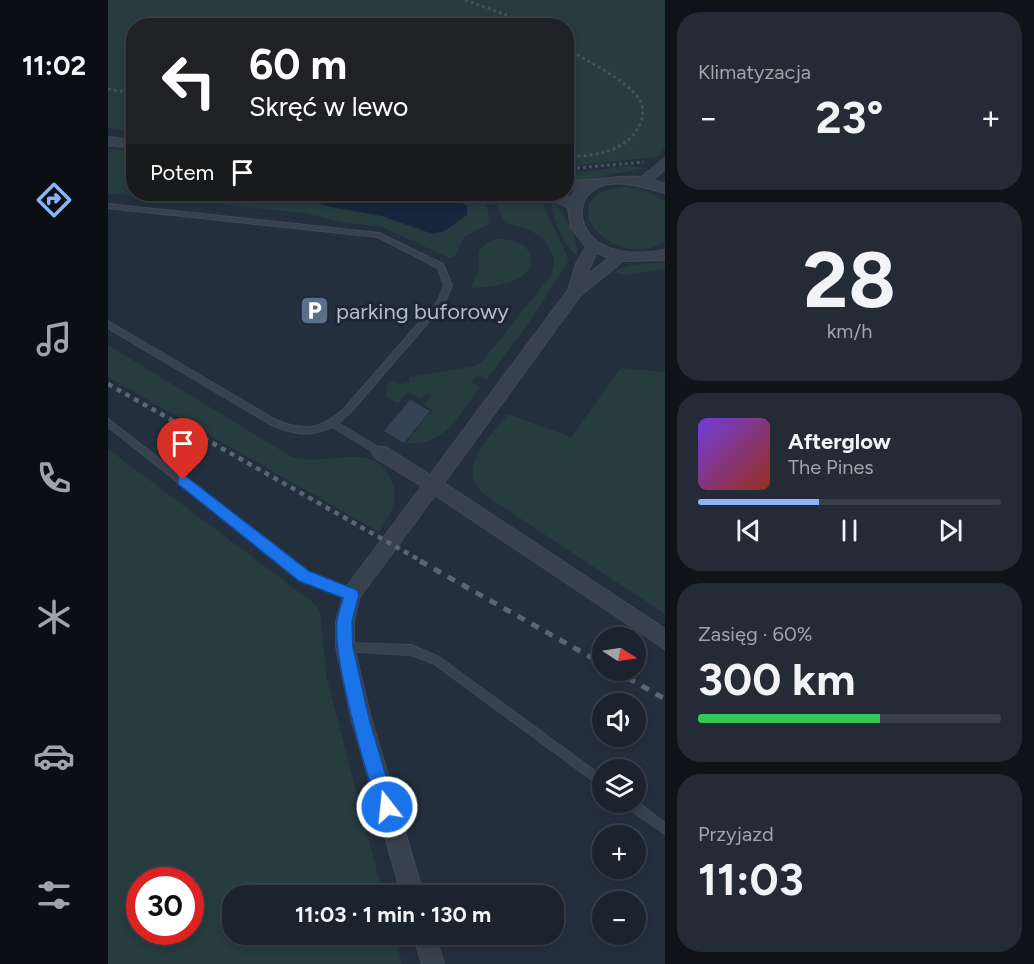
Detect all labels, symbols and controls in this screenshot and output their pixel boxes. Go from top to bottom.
text: 60 m [249,39,347,90]
icon: left [150,42,228,120]
text: 11:02 [22,49,86,82]
text: Klimatyzacja [698,60,811,84]
text: Skręć w lewo [249,90,409,123]
text: 23° [815,90,884,144]
text: − [698,98,719,137]
text: + [980,98,1001,137]
icon: arrive [226,156,259,189]
text: Potem [150,159,214,186]
icon: directions [33,179,75,221]
text: 28 [803,233,896,327]
parking icon: parking buforowy [299,295,331,327]
place label: parking buforowy [336,298,509,325]
icon: music [33,318,75,360]
text: km/h [827,319,872,343]
pin [157,418,208,480]
icon: arrive [166,427,199,460]
text: Afterglow [788,428,891,455]
text: The Pines [788,455,874,479]
icon: phone [33,457,75,499]
icon: previous [732,514,765,547]
icon: pause [833,514,866,547]
icon: next [934,514,967,547]
icon: climate [33,596,75,638]
text: Zasięg · 60% [698,622,812,646]
north arrow [592,627,646,681]
map controls [592,627,646,945]
text: 300 km [698,652,856,706]
button: sound [592,693,646,747]
icon: car [33,735,75,777]
button: layers [592,759,646,813]
position arrow [355,775,419,839]
text: Przyjazd [698,822,774,846]
button: + [592,825,646,879]
text: 11:03 [698,852,804,906]
speed limit sign: 30 [126,867,204,945]
icon: filters [33,874,75,916]
button: − [592,891,646,945]
text: 11:03 · 1 min · 130 m [295,901,491,928]

